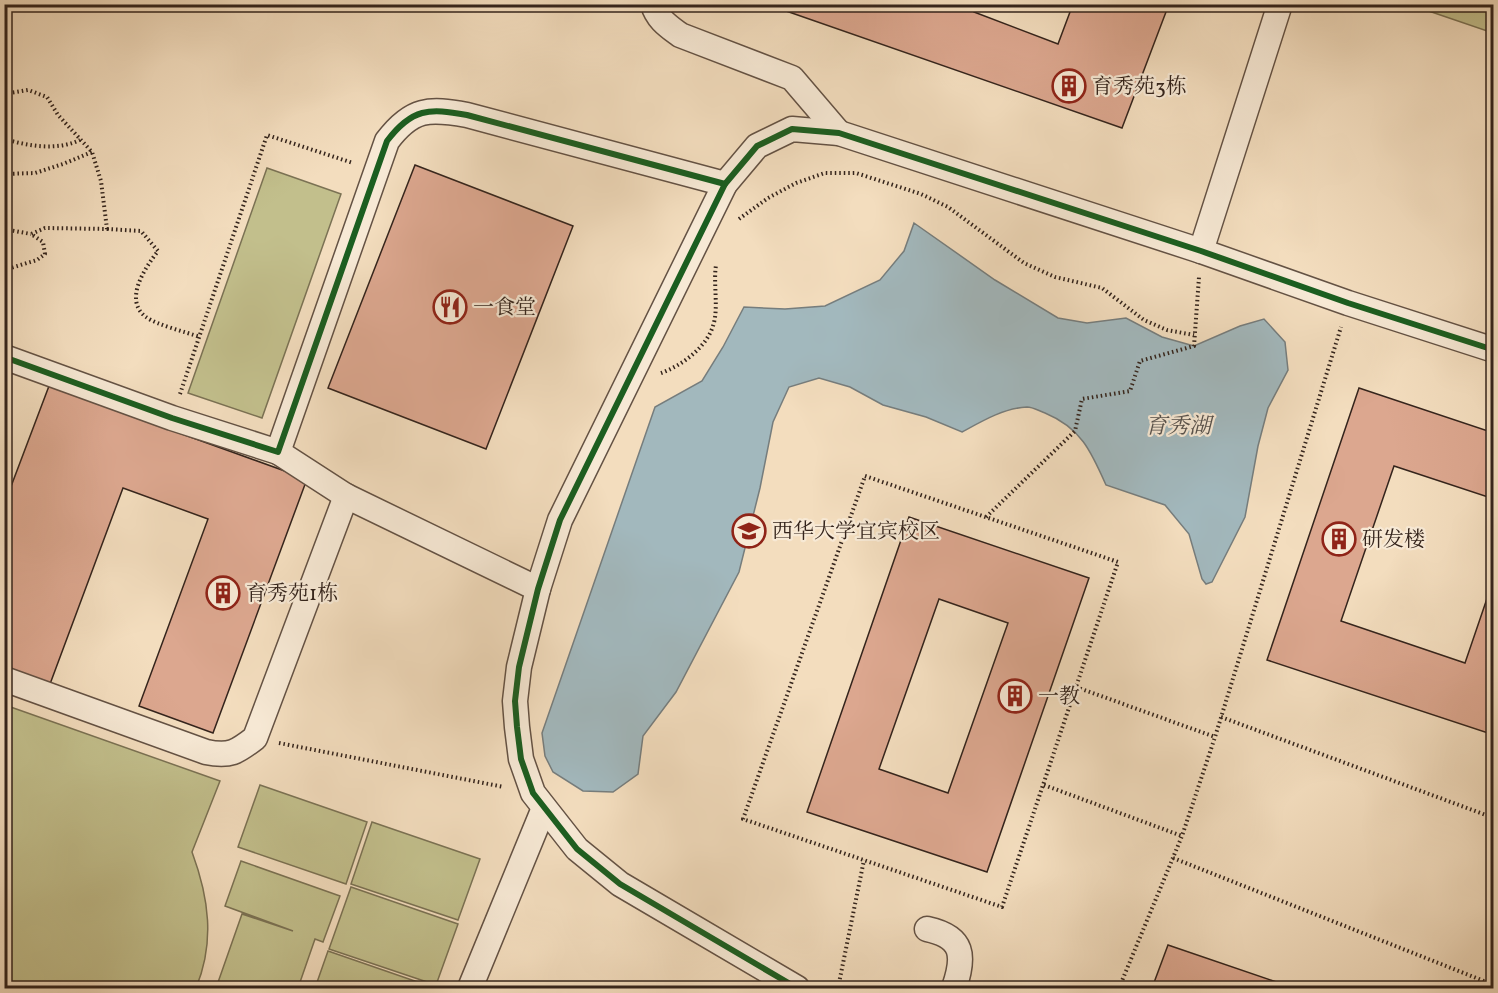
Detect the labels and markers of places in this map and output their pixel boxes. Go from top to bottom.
building icon: 育秀苑3栋 [1051,68,1087,104]
place label: 育秀苑3栋 [1092,73,1187,102]
restaurant icon: 一食堂 [432,289,468,325]
place label: 一食堂 [473,294,536,323]
school or university icon: 西华大学宜宾校区 [731,513,767,549]
place label: 西华大学宜宾校区 [772,518,940,547]
building icon: 研发楼 [1321,521,1357,557]
place label: 研发楼 [1362,526,1425,555]
building icon: 育秀苑1栋 [205,575,241,611]
place label: 育秀苑1栋 [246,580,338,609]
building icon: 一教 [997,678,1033,714]
place label: 一教 [1038,683,1080,712]

